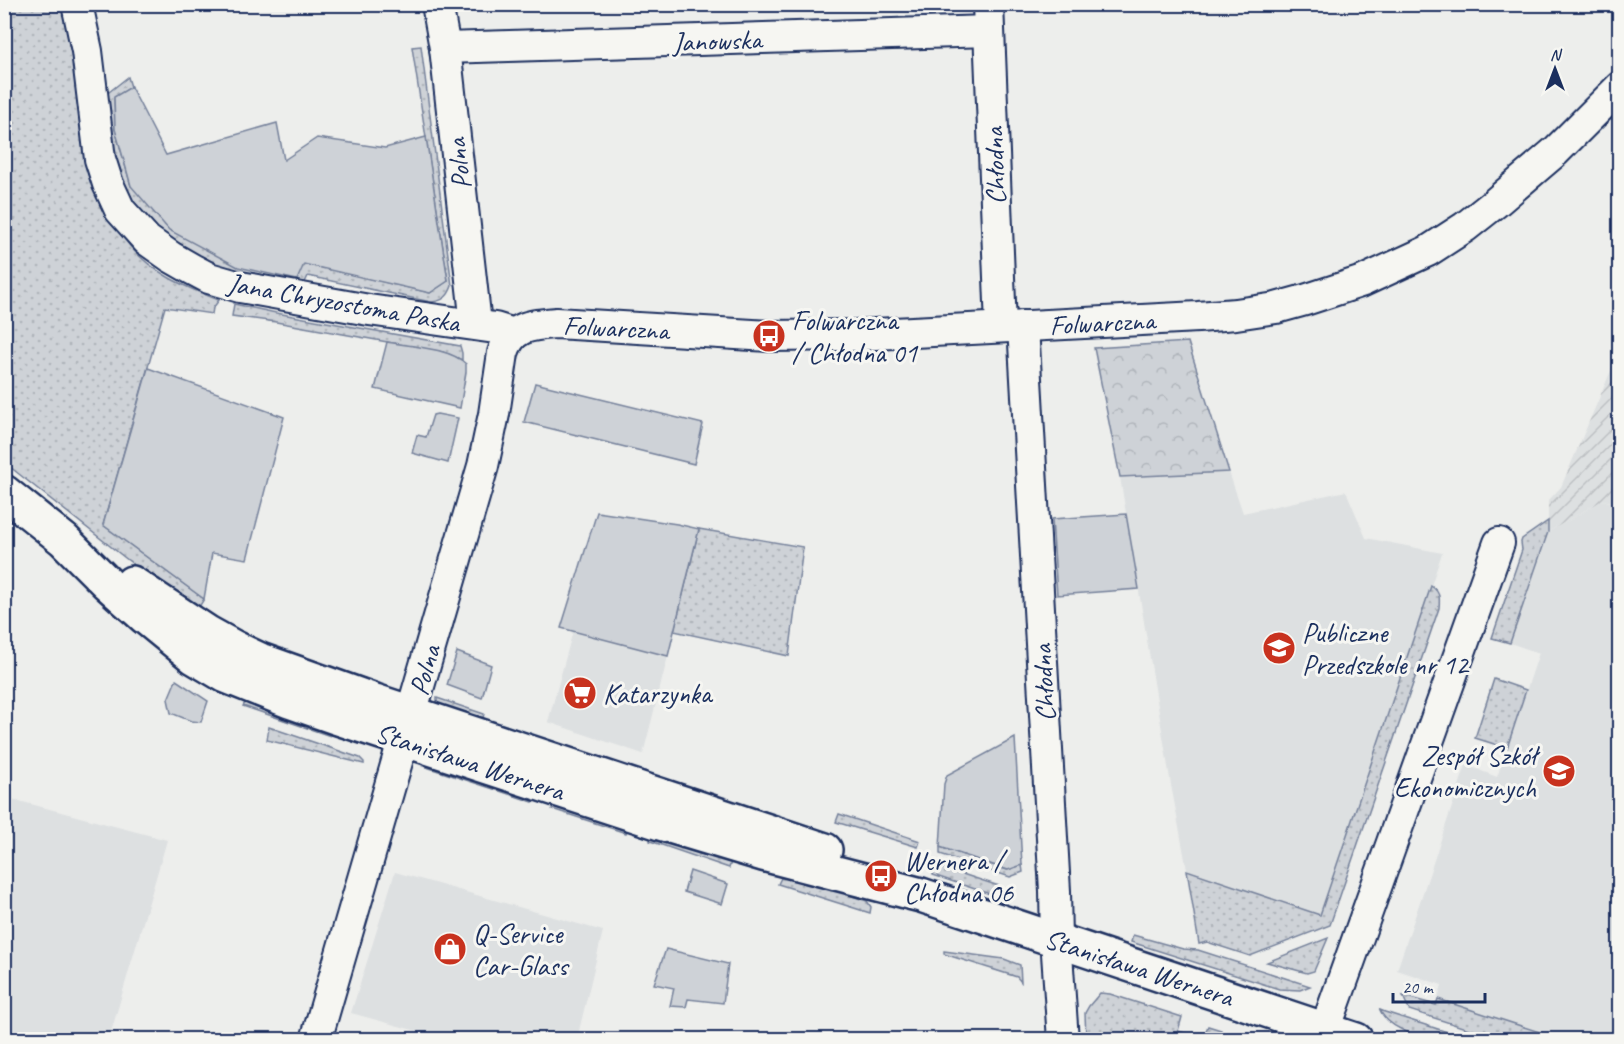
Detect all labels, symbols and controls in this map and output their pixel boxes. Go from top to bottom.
street label: Janowska [670,21,764,60]
north arrow [1525,39,1585,99]
text: N [1550,45,1563,65]
street label: Chłodna [976,125,1013,205]
street label: Polna [438,135,479,191]
street label: Jana Chryzostoma Paska [223,265,464,340]
street label: Folwarczna [1048,302,1158,343]
place label: Folwarczna / Chłodna 01 [792,303,919,370]
street label: Folwarczna [562,307,672,348]
bus stop icon: Folwarczna / Chłodna 01 [751,318,787,354]
place label: Publiczne Przedszkole nr 12 [1302,615,1470,682]
school or university icon: Publiczne Przedszkole nr 12 [1261,630,1297,666]
street label: Polna [401,639,449,699]
street label: Chłodna [1024,642,1063,722]
supermarket icon: Katarzynka [562,675,598,711]
place label: Katarzynka [603,676,714,711]
street label: Stanisława Wernera [371,715,570,809]
place label: Zespół Szkół Ekonomicznych [1394,738,1541,805]
school or university icon: Zespół Szkół Ekonomicznych [1541,753,1577,789]
place label: Wernera / Chłodna 06 [904,843,1015,910]
bus stop icon: Wernera / Chłodna 06 [863,858,899,894]
place label: Q-Service Car-Glass [473,916,570,983]
street label: Stanisława Wernera [1040,921,1239,1015]
shop icon: Q-Service Car-Glass [432,931,468,967]
scale bar [1393,966,1484,1004]
text: 20 m [1402,976,1435,998]

